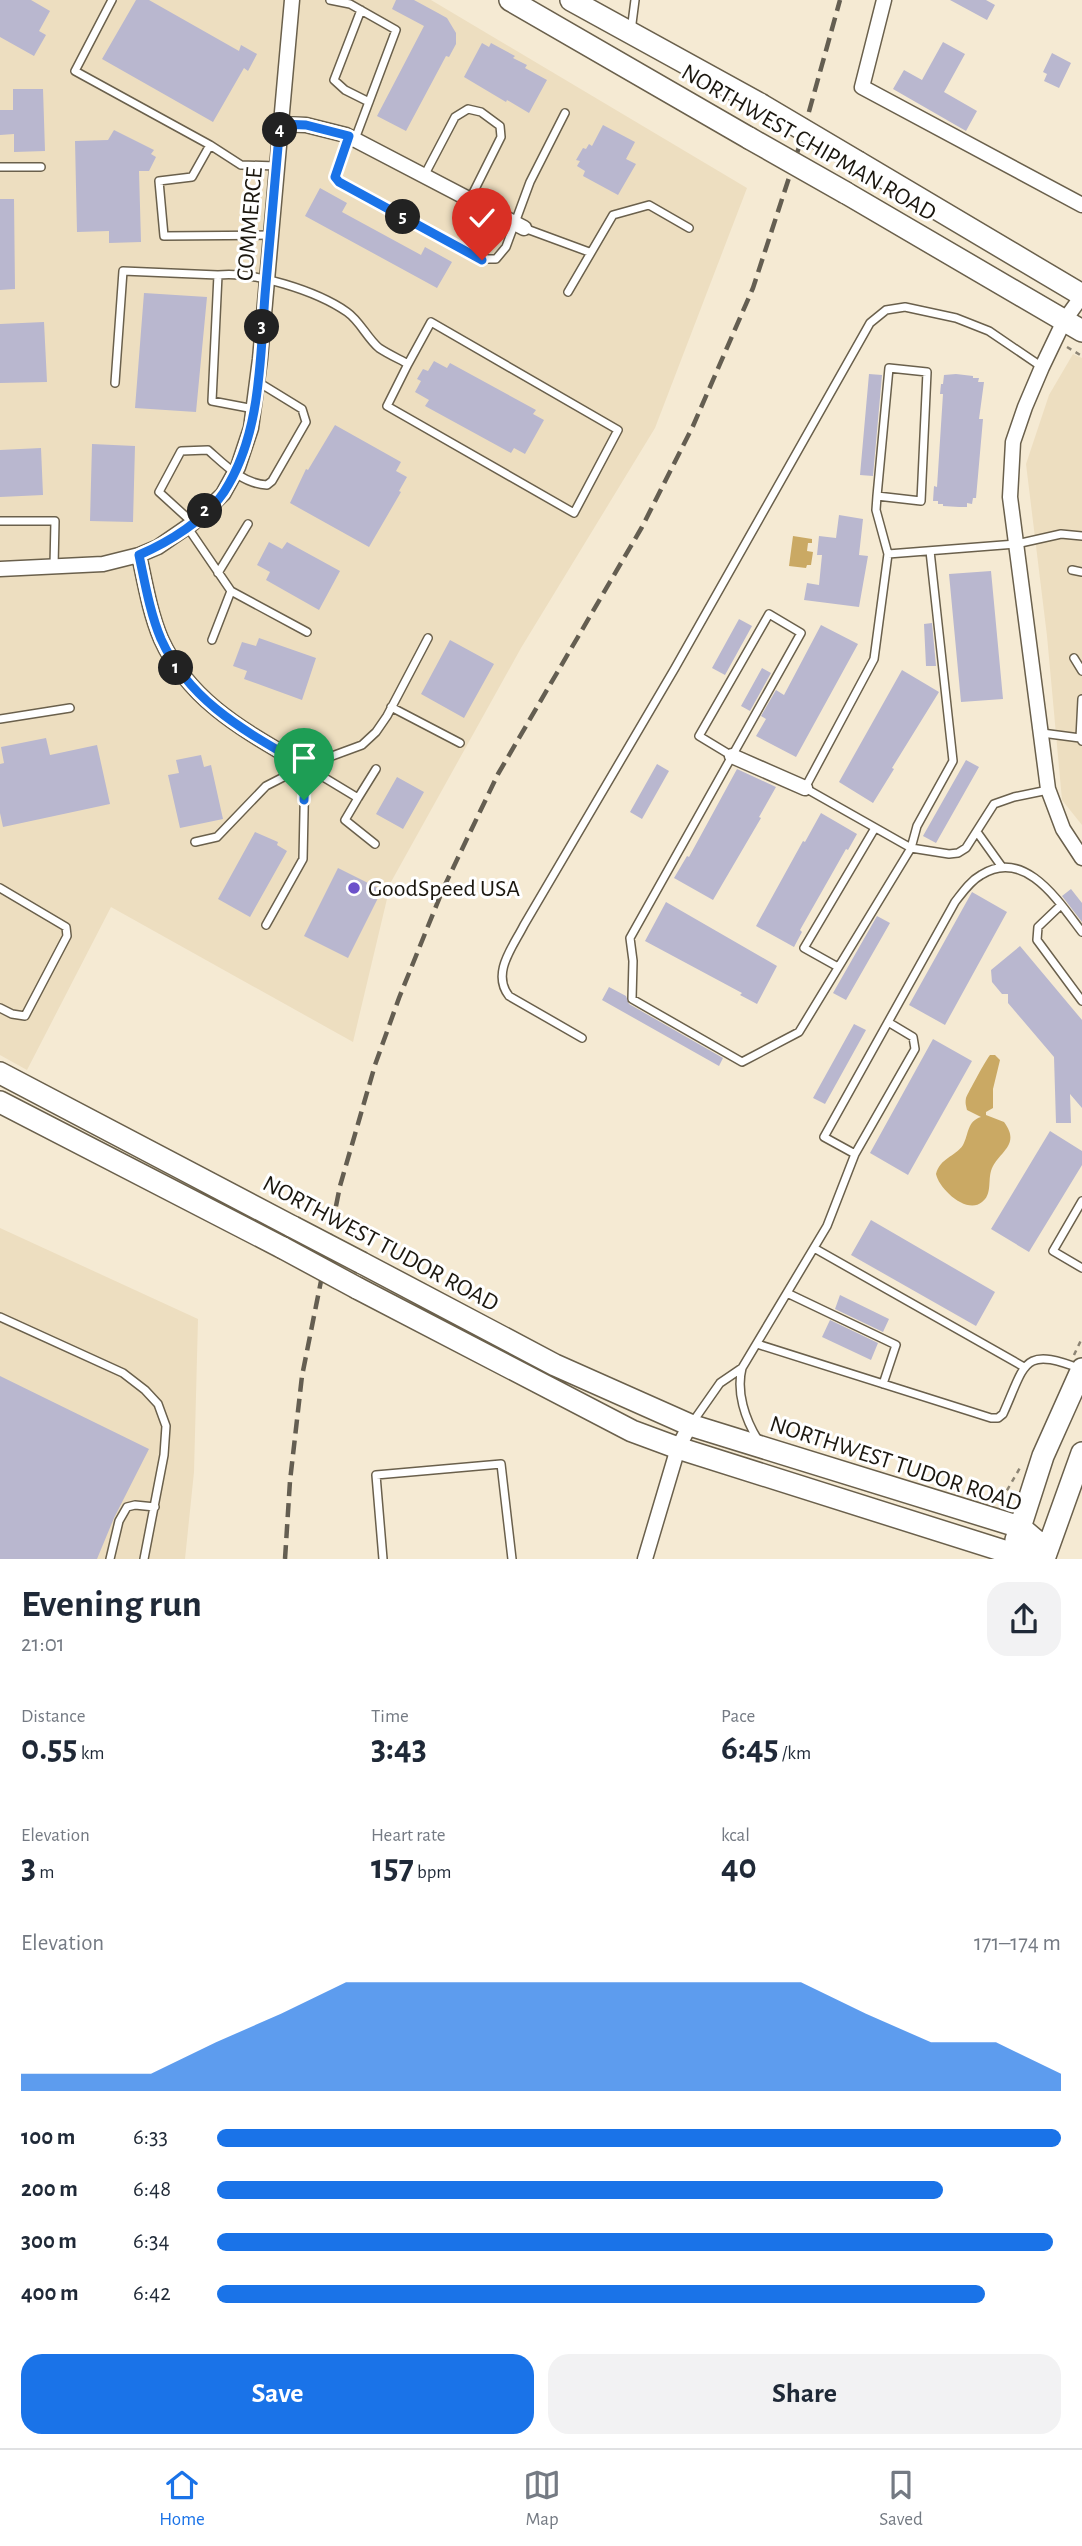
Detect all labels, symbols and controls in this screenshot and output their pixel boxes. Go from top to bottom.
street label: NORTHWEST CHIPMAN ROAD [677,60,940,226]
pin: 4 [262,113,298,148]
text: 4 [275,120,284,139]
street label: COMMERCE [233,166,267,282]
pin [452,188,512,260]
icon: check [463,199,501,237]
pin: 5 [386,200,420,234]
text: 5 [398,207,407,226]
pin: 3 [244,310,280,344]
text: 3 [257,317,266,336]
pin: 2 [188,494,222,528]
text: 2 [200,501,209,520]
pin: 1 [158,650,194,686]
text: 1 [172,658,179,677]
pin [274,728,334,800]
icon: arrive [285,739,323,777]
place label: GoodSpeed USA [368,877,520,901]
marker: GoodSpeed USA [346,880,362,896]
street label: NORTHWEST TUDOR ROAD [259,1171,502,1316]
street label: NORTHWEST TUDOR ROAD [767,1412,1025,1516]
button: share [987,1582,1061,1656]
text: Evening run [21,1586,202,1624]
text: 21:01 [21,1633,65,1656]
text: Distance [21,1707,85,1726]
text: Time [371,1707,409,1726]
text: Pace [721,1707,755,1726]
text: 0.55 [21,1731,78,1766]
text: 3:43 [371,1731,427,1766]
text: 6:45 [721,1731,779,1766]
text: km [78,1744,105,1763]
text: /km [779,1744,811,1763]
text: Elevation [21,1826,90,1845]
text: Heart rate [371,1826,446,1845]
text: kcal [721,1826,750,1845]
text: 3 [21,1850,36,1885]
text: 157 [371,1850,414,1885]
text: 40 [721,1850,757,1885]
text: m [36,1863,54,1882]
text: bpm [414,1863,451,1882]
text: Elevation [21,1932,104,1955]
text: 171–174 m [974,1932,1061,1955]
text: 100 m [21,2126,75,2149]
text: 6:33 [133,2126,168,2149]
text: 200 m [21,2178,78,2201]
text: 6:48 [133,2178,171,2201]
text: 300 m [21,2230,77,2253]
text: 6:34 [133,2230,170,2253]
text: 400 m [21,2282,79,2305]
text: 6:42 [133,2282,171,2305]
button: Save [21,2354,534,2434]
button: Share [548,2354,1061,2434]
tab: Home [159,2466,205,2531]
tab: Map [523,2466,561,2531]
tab: Saved [879,2466,923,2531]

